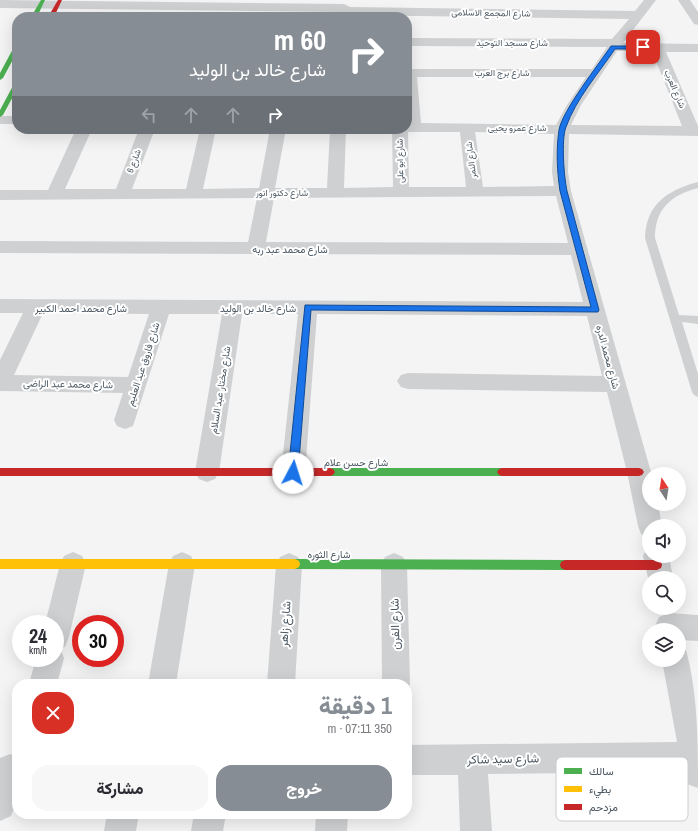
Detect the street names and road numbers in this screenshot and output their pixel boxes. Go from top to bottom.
street label: شارع المجمع الاسلامى [451,6,531,20]
street label: شارع مسجد التوحيد [476,37,548,49]
street label: شارع برج العرب [475,67,529,79]
street label: شارع العرب [662,68,688,110]
street label: شارع عمرو يحيى [488,122,546,134]
street label: شارع ابو على [394,139,406,183]
street label: شارع النمر [463,141,479,180]
street label: شارع 6 [124,148,144,174]
street label: شارع دكتور انور [255,187,308,199]
street label: شارع محمد عبد ربه [252,243,328,256]
street label: شارع محمد احمد الكبير [34,302,127,315]
street label: شارع خالد بن الوليد [220,302,296,315]
street label: شارع فاروق عبد العليم [123,321,163,407]
street label: شارع محمد الدره [593,324,623,391]
street label: شارع مختار عبد السلام [207,345,233,435]
street label: شارع محمد عبد الراضى [23,377,113,391]
street label: شارع حسن علام [324,456,388,469]
street label: شارع الثوره [308,548,351,561]
street label: شارع الفرن [387,598,404,650]
street label: شارع زاهر [275,601,296,649]
street label: شارع سيد شاكر [466,750,539,769]

